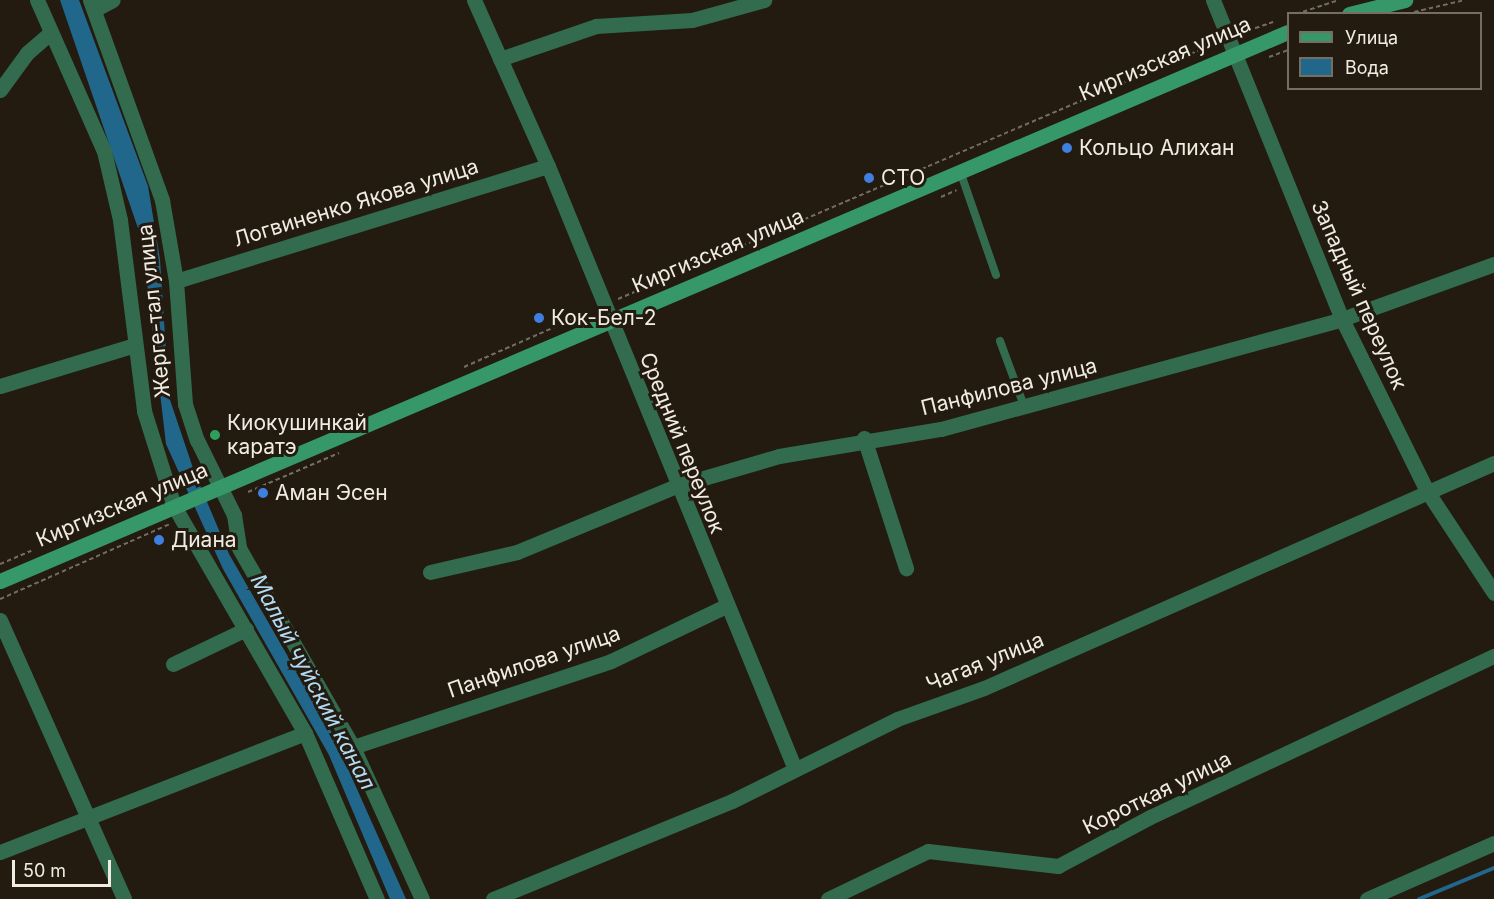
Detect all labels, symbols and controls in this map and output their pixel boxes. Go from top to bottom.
street label: Киргизская улица [1075,11,1255,107]
legend [1287,12,1482,90]
text: Улица [1345,27,1398,48]
text: Вода [1345,57,1389,78]
place label: Кольцо Алихан [1079,135,1234,161]
marker: Кольцо Алихан [1060,141,1074,155]
street label: Логвиненко Якова улица [230,154,482,252]
place label: СТО [881,165,925,191]
marker: СТО [862,171,876,185]
street label: Западный переулок [1306,196,1412,394]
street label: Киргизская улица [628,203,808,299]
street label: Жерге-тал улица [132,223,176,399]
place label: Кок-Бел-2 [551,305,657,331]
marker: Кок-Бел-2 [532,311,546,325]
street label: Средний переулок [634,349,730,537]
street label: Панфилова улица [918,353,1100,421]
place label: Киокушинкай каратэ [227,410,367,460]
marker: Киокушинкай каратэ [208,428,222,442]
street label: Киргизская улица [32,457,212,553]
place label: Аман Эсен [275,480,388,506]
marker: Аман Эсен [256,486,270,500]
place label: Диана [171,527,237,553]
marker: Диана [152,533,166,547]
water label: Малый чуйский канал [245,570,381,794]
street label: Панфилова улица [445,621,623,703]
street label: Чагая улица [922,627,1048,697]
street label: Короткая улица [1079,746,1235,840]
scale bar [15,848,114,886]
text: 50 m [23,860,66,881]

